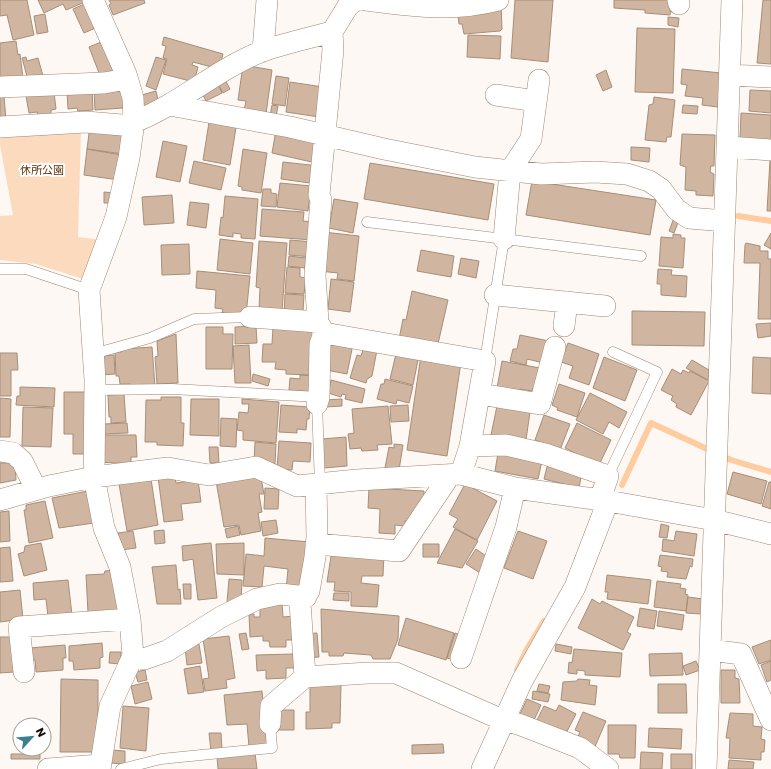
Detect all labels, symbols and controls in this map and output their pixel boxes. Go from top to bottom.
park label: 休所公園 [20,162,64,178]
north arrow [12,717,52,757]
text: N [32,725,50,740]

